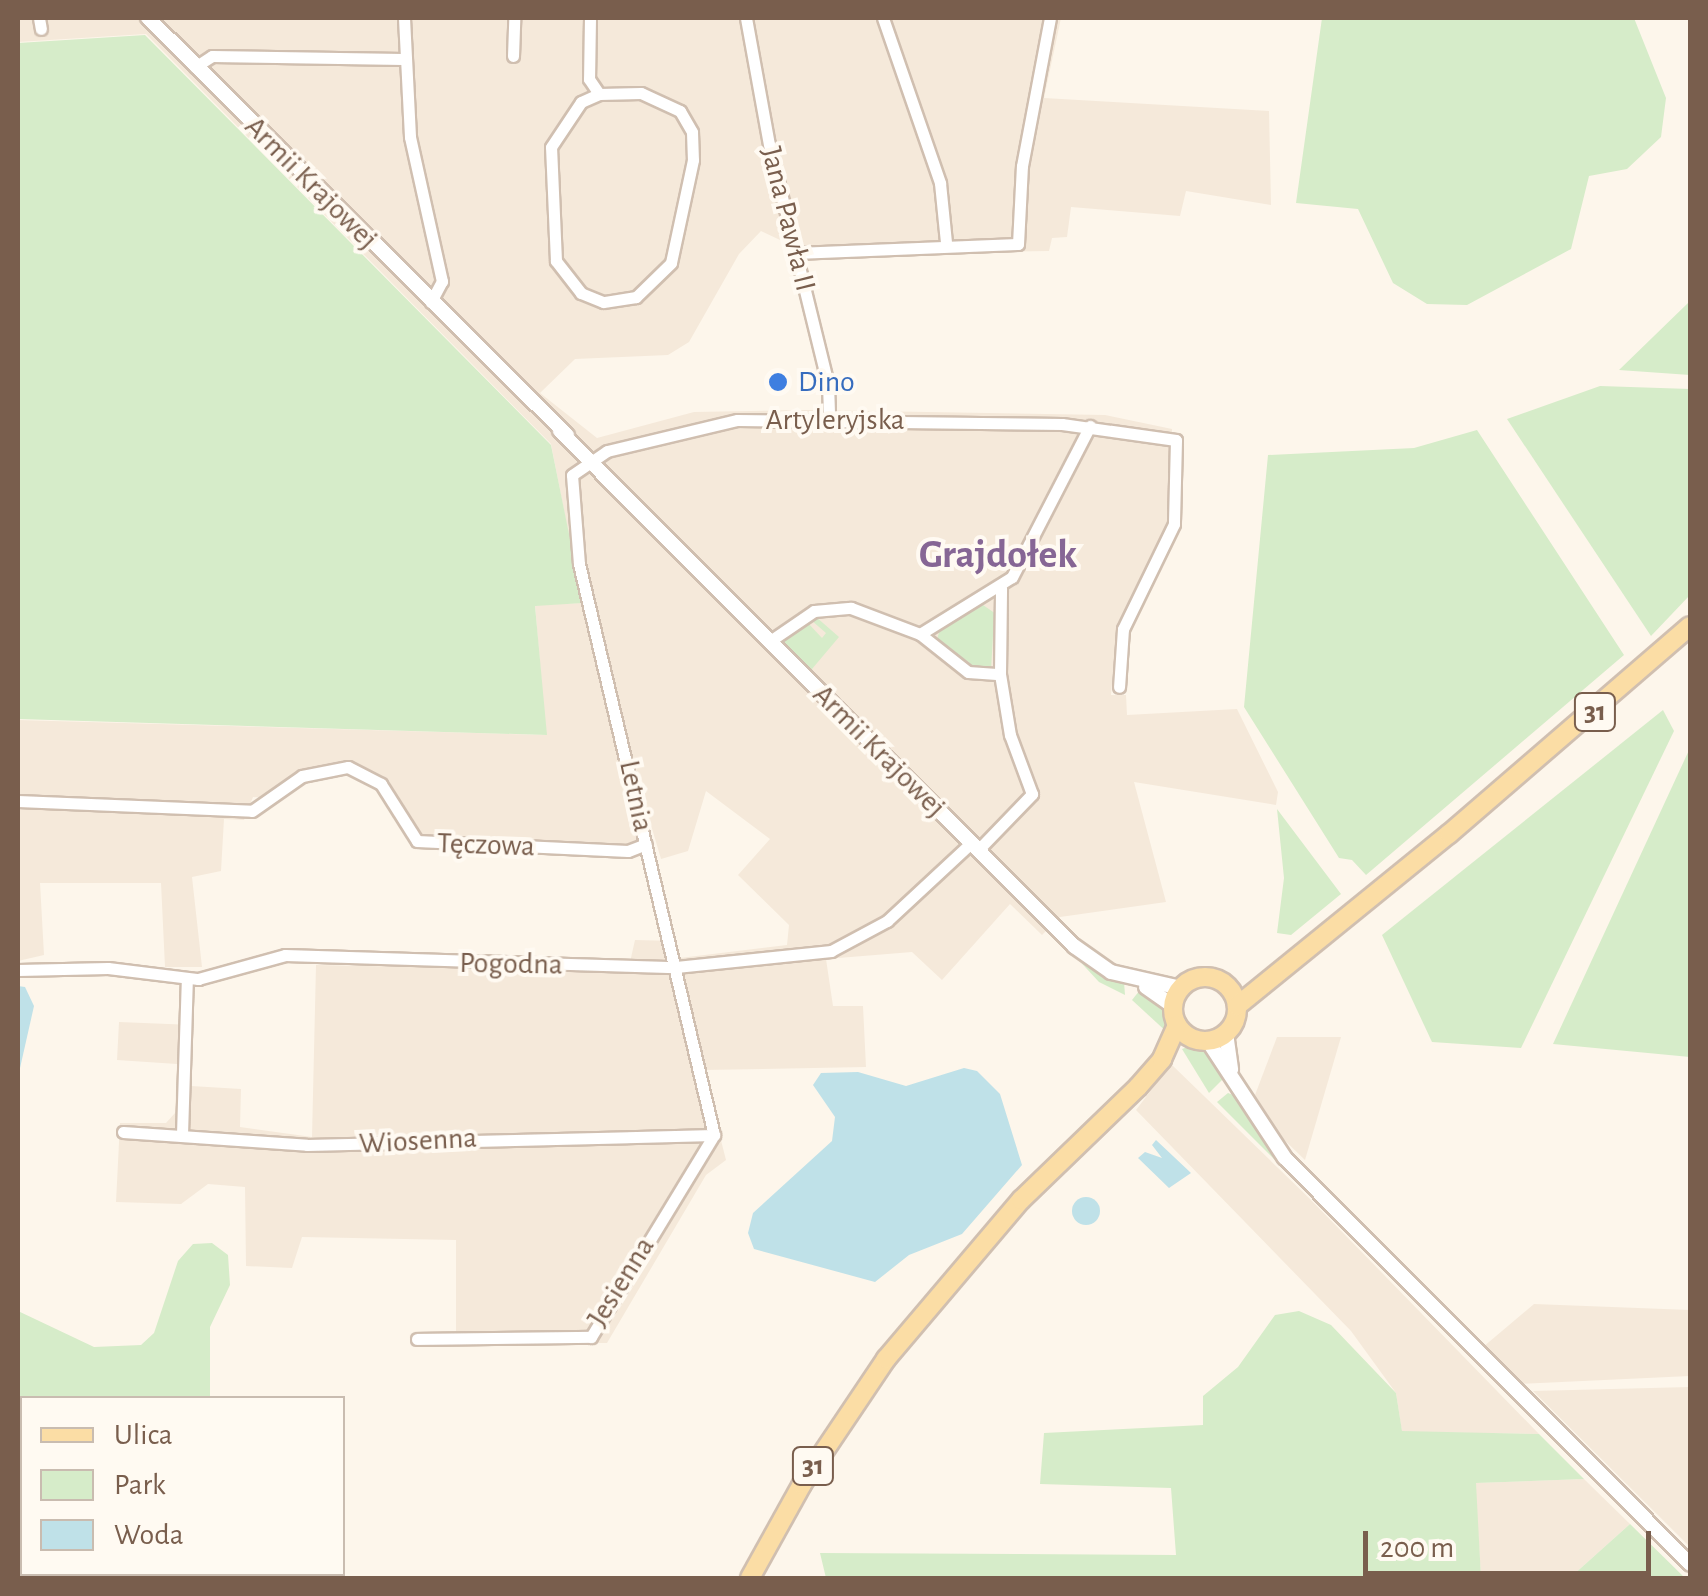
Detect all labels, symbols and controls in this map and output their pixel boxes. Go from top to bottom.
street label: Armii Krajowej [237,109,385,257]
street label: Jana Pawła II [753,143,823,295]
place label: Dino [798,364,855,400]
marker: Dino [767,371,789,393]
street label: Artyleryjska [765,402,905,438]
district label: Grajdołek [919,531,1077,579]
street label: Armii Krajowej [805,677,953,825]
road number: 31 [1572,689,1618,735]
street label: Letnia [611,757,661,835]
street label: Tęczowa [436,825,536,865]
street label: Pogodna [459,945,563,983]
street label: Wiosenna [358,1120,478,1162]
street label: Jesienna [579,1230,663,1334]
legend [20,1396,345,1576]
text: Ulica [114,1420,173,1450]
road number: 31 [790,1443,836,1489]
text: Park [114,1470,166,1500]
scale bar [1368,1511,1656,1573]
text: Woda [114,1520,184,1550]
text: 200 m [1380,1533,1454,1563]

